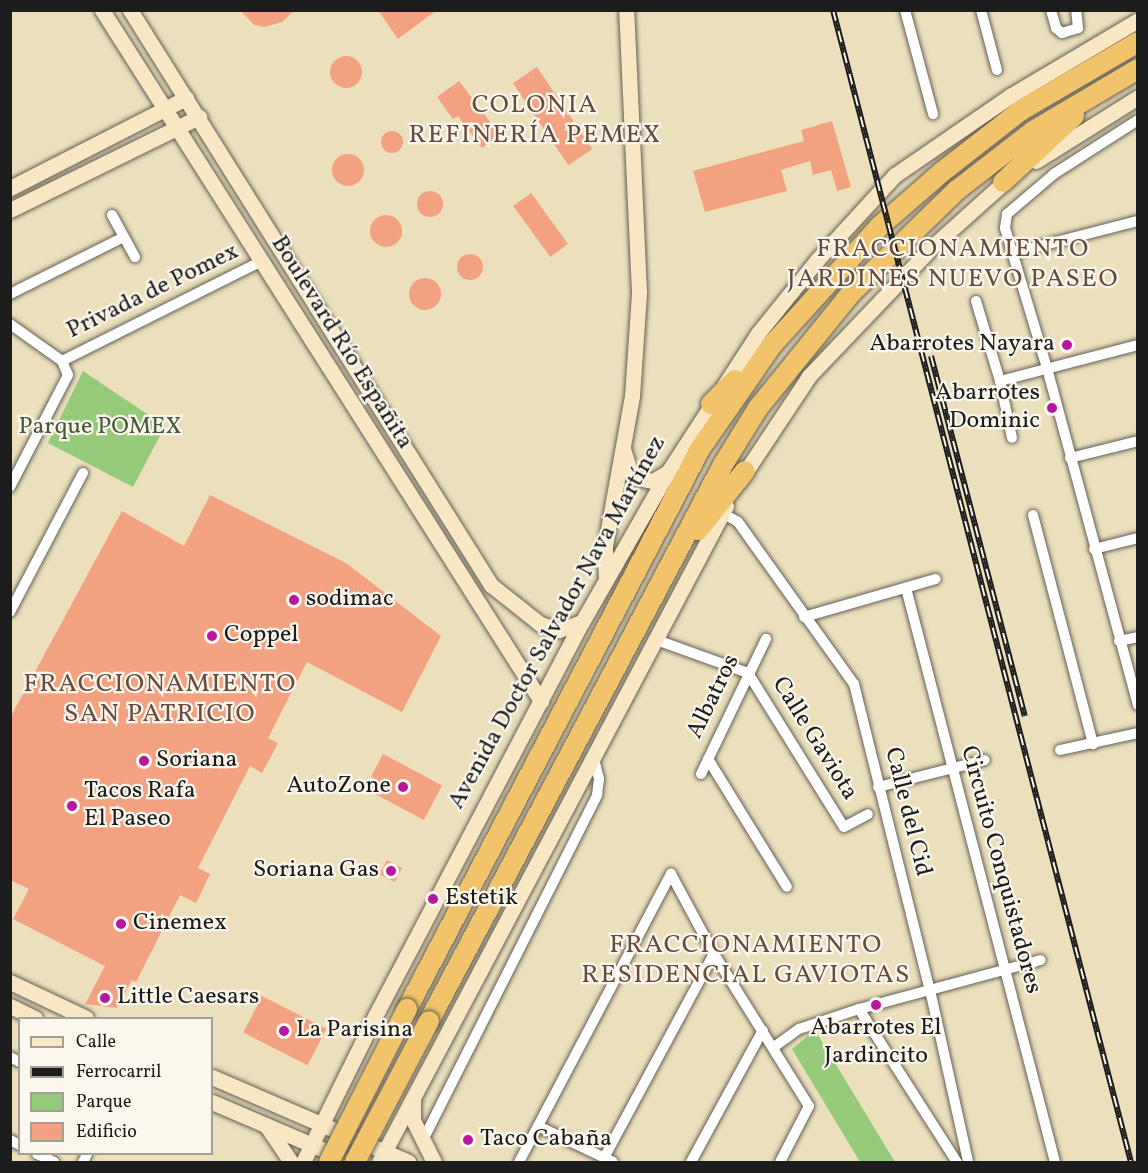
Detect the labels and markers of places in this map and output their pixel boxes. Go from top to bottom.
place label: Abarrotes Nayara [870,331,1055,359]
marker: Abarrotes Nayara [1060,338,1074,352]
place label: Abarrotes Dominic [935,380,1040,436]
marker: Abarrotes Dominic [1045,401,1059,415]
place label: sodimac [306,586,394,614]
marker: sodimac [287,593,301,607]
place label: Coppel [224,622,298,650]
marker: Coppel [205,629,219,643]
place label: Soriana [156,747,238,775]
marker: Soriana [137,754,151,768]
place label: AutoZone [286,773,391,801]
place label: Tacos Rafa El Paseo [84,778,196,834]
marker: AutoZone [396,780,410,794]
marker: Tacos Rafa El Paseo [65,799,79,813]
place label: Soriana Gas [253,857,379,885]
marker: Soriana Gas [384,864,398,878]
place label: Estetik [445,885,518,913]
marker: Estetik [426,892,440,906]
place label: Cinemex [133,910,227,938]
marker: Cinemex [114,917,128,931]
place label: Little Caesars [117,984,259,1012]
marker: Little Caesars [98,991,112,1005]
marker: Abarrotes El Jardincito [869,998,883,1012]
place label: Abarrotes El Jardincito [810,1015,942,1071]
place label: La Parisina [296,1017,413,1045]
marker: La Parisina [277,1024,291,1038]
place label: Taco Cabaña [480,1126,612,1154]
marker: Taco Cabaña [461,1133,475,1147]

